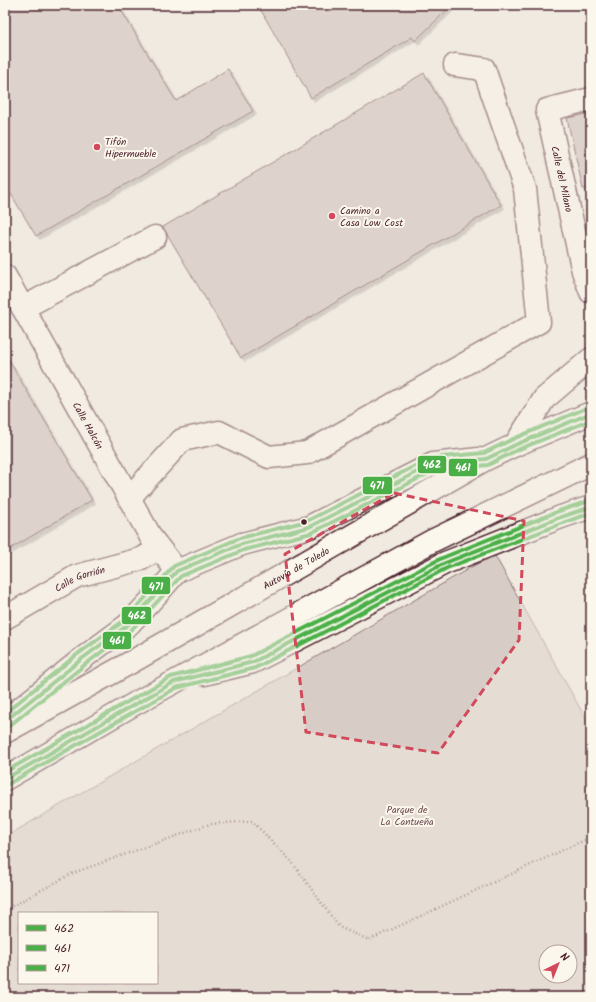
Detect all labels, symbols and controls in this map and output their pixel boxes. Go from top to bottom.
place label: Tifón Hipermueble [105,134,157,162]
marker: Tifón Hipermueble [92,142,102,152]
street label: Calle del Milano [546,145,577,214]
place label: Camino a Casa Low Cost [340,203,403,231]
marker: Camino a Casa Low Cost [327,211,337,221]
street label: Calle Halcón [68,399,107,452]
line badge: 462 [417,455,447,474]
text: 462 [423,456,441,474]
line badge: 461 [448,458,478,477]
text: 461 [455,459,471,477]
line badge: 471 [362,476,393,495]
text: 471 [370,477,385,495]
unlabelled marker [299,517,309,527]
street label: Autovía de Toledo [260,543,333,594]
street label: Calle Gorrión [52,562,107,596]
line badge: 471 [141,576,171,595]
text: 471 [149,578,164,596]
line badge: 462 [121,606,152,625]
text: 462 [128,607,146,625]
line badge: 461 [102,631,132,650]
text: 461 [109,632,125,650]
park label: Parque de La Cantueña [380,802,434,830]
legend [18,912,158,984]
text: 462 [54,919,74,938]
text: 461 [54,939,71,958]
north arrow [538,944,578,984]
text: N [555,948,573,966]
text: 471 [54,959,70,978]

